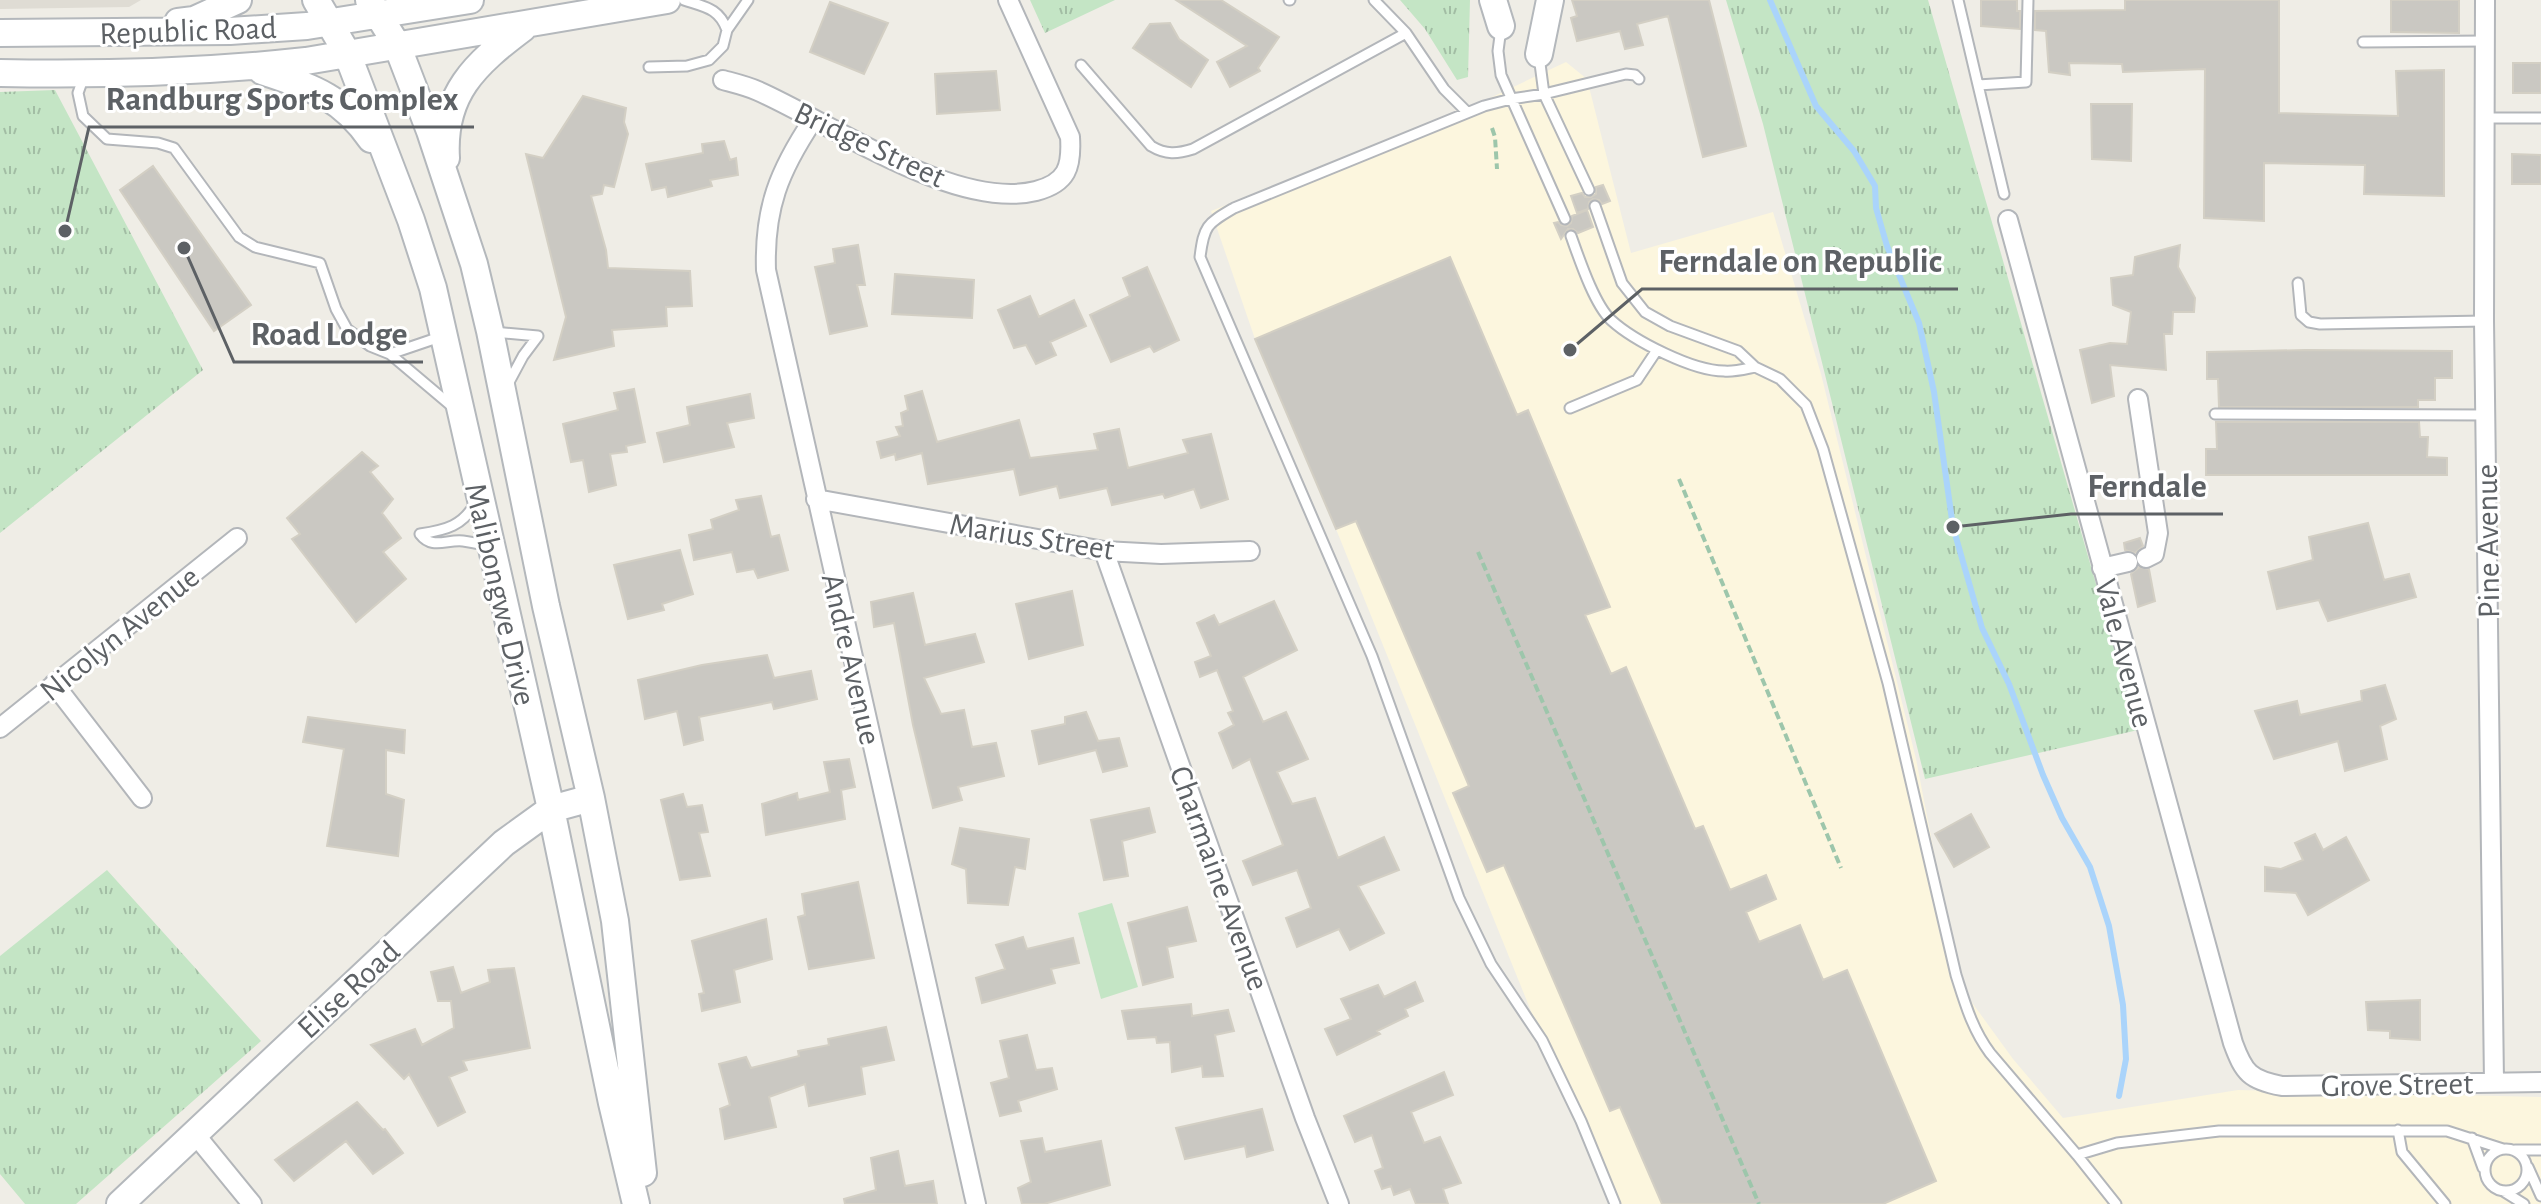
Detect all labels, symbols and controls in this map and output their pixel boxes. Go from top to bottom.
street label: Republic Road [99,12,277,50]
callout: Randburg Sports Complex [89,69,474,127]
text: Randburg Sports Complex [106,83,459,117]
street label: Bridge Street [789,96,950,194]
callout: Ferndale on Republic [1642,231,1958,289]
text: Ferndale on Republic [1658,245,1942,279]
callout: Road Lodge [234,304,423,362]
text: Road Lodge [250,318,408,352]
callout: Ferndale [2071,456,2223,514]
street label: Pine Avenue [2471,464,2505,618]
text: Ferndale [2087,470,2207,504]
street label: Malibongwe Drive [459,480,541,708]
street label: Marius Street [947,508,1116,566]
street label: Nicolyn Avenue [34,560,205,707]
street label: Andre Avenue [816,570,886,748]
street label: Vale Avenue [2089,576,2159,731]
street label: Charmaine Avenue [1164,762,1274,995]
street label: Elise Road [291,935,406,1045]
street label: Grove Street [2320,1068,2474,1102]

